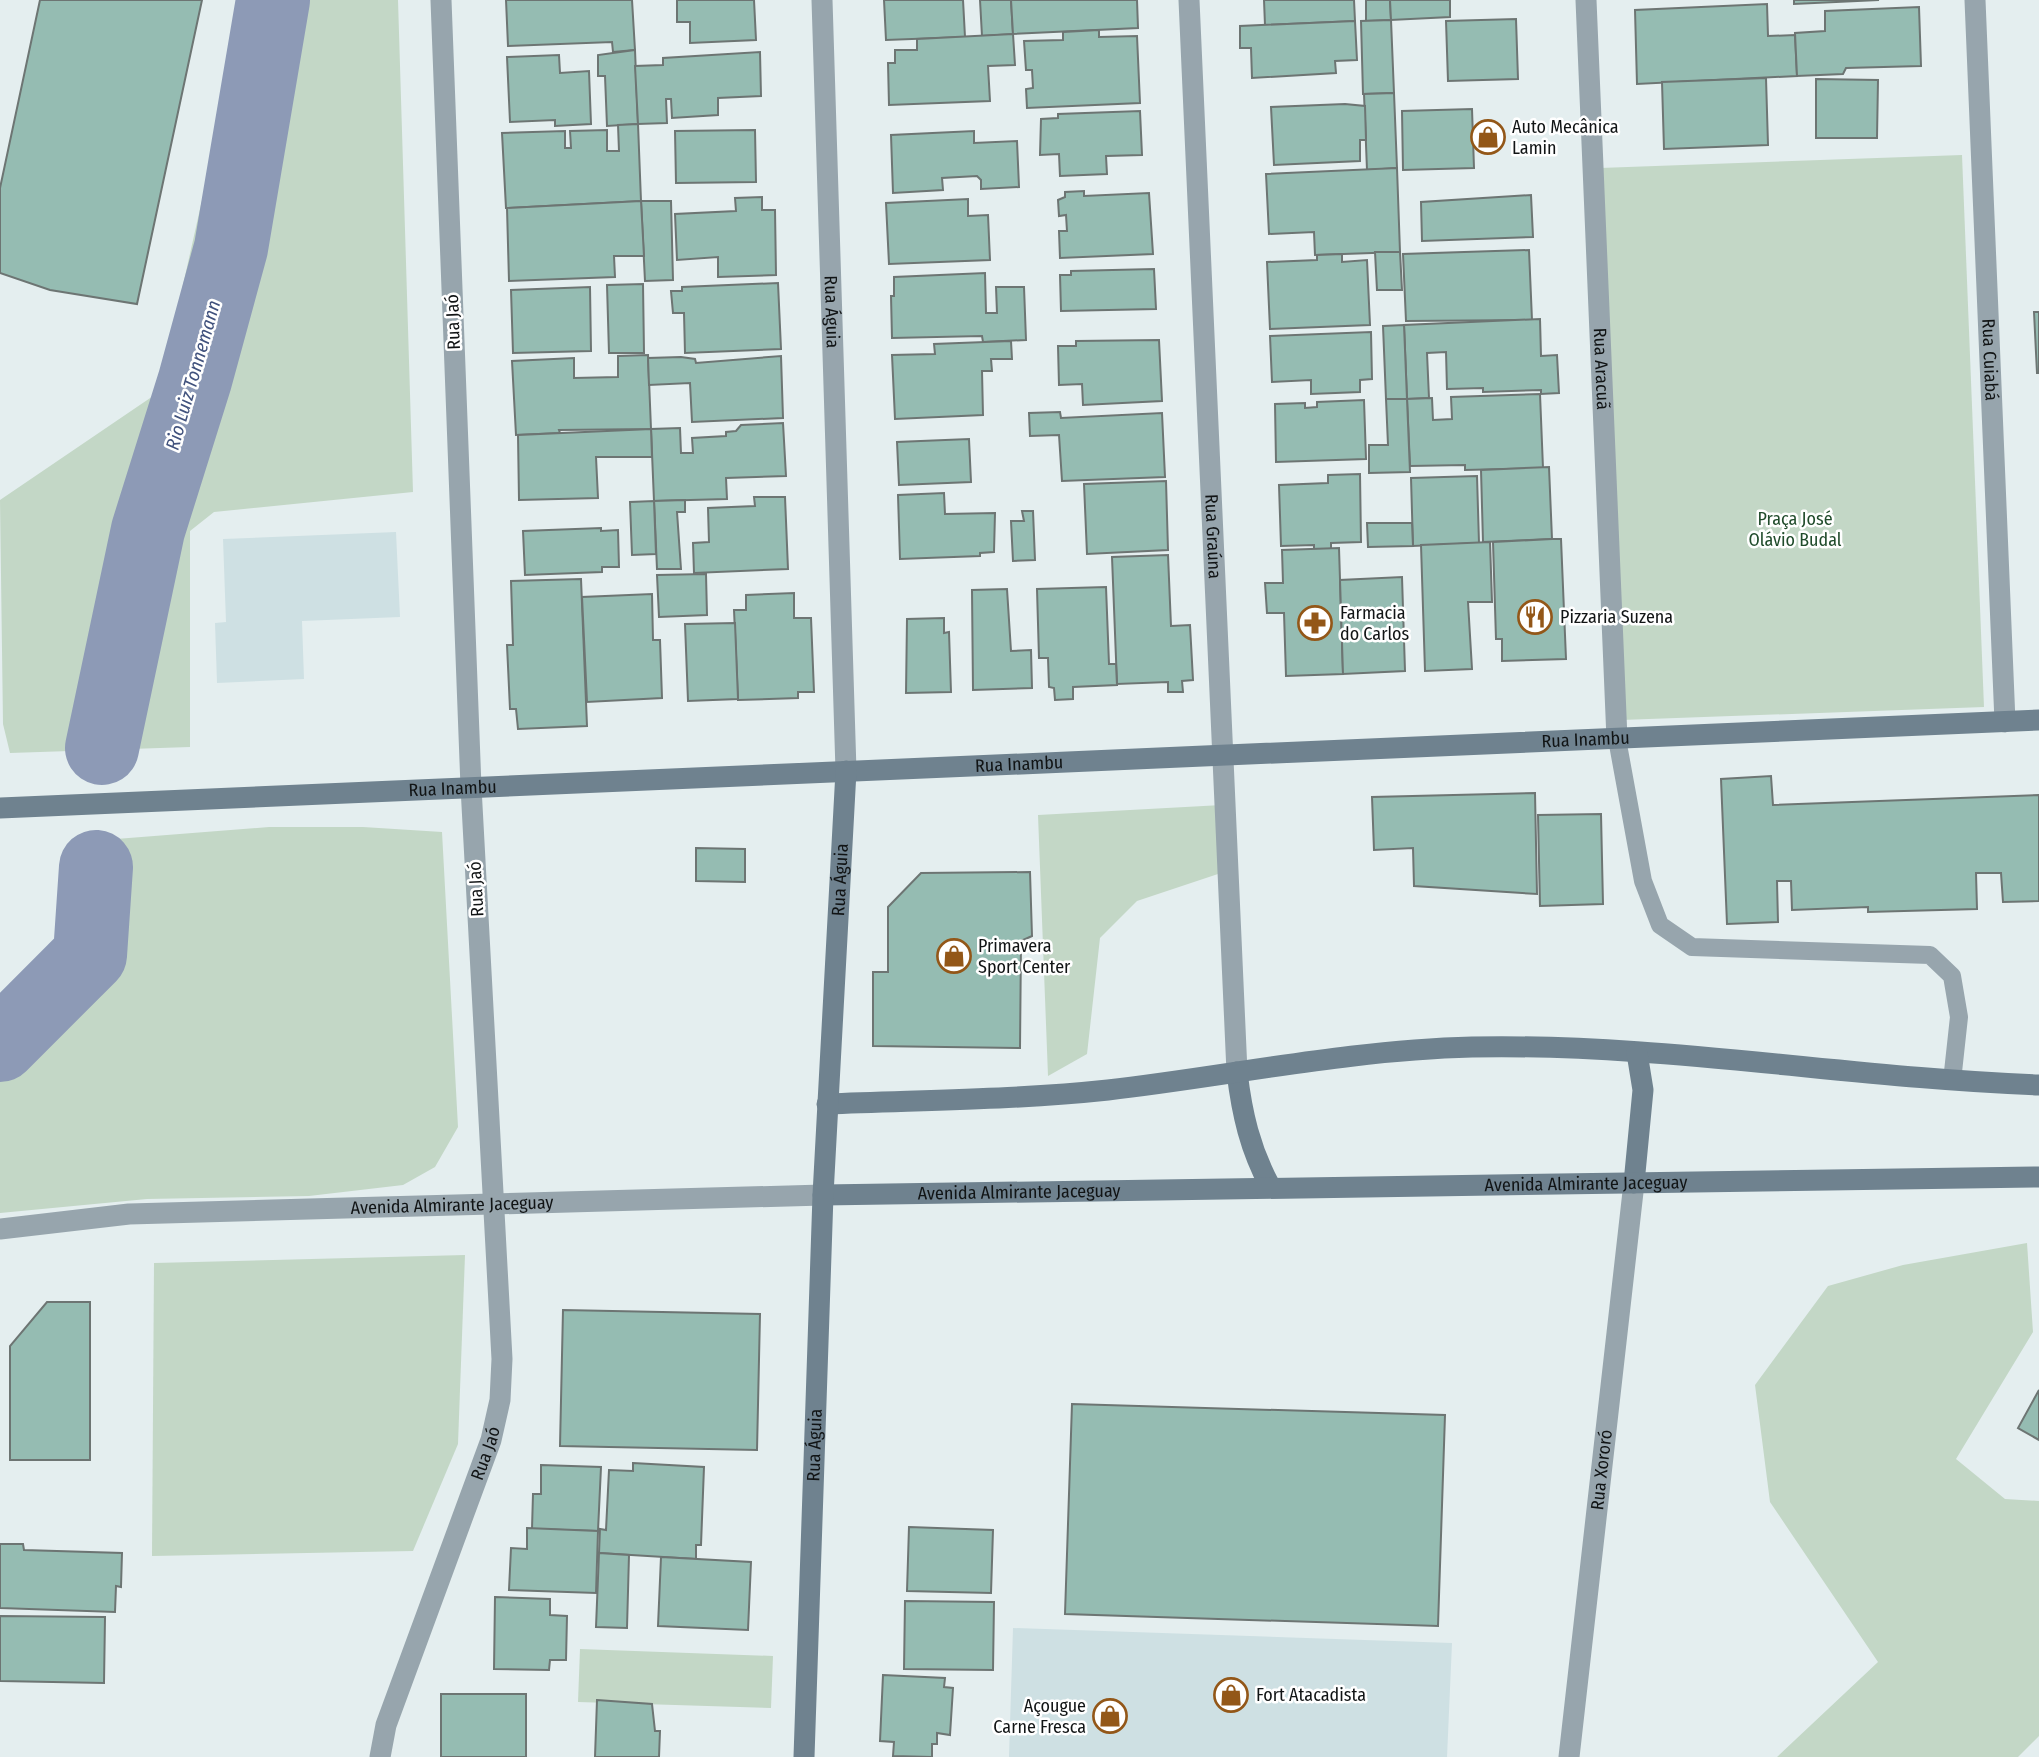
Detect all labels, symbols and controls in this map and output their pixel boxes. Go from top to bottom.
place label: Auto Mecânica Lamin [1512,116,1619,159]
shop icon: Auto Mecânica Lamin [1469,118,1507,156]
street label: Rua Águia [820,275,844,349]
street label: Rua Jaó [441,294,465,350]
water label: Rio Luiz Tonnemann [161,297,225,453]
street label: Rua Cuiabá [1977,318,2003,401]
street label: Rua Aracuã [1589,327,1614,410]
street label: Rua Graúna [1200,494,1226,580]
park label: Praça José Olávio Budal [1748,508,1842,551]
restaurant icon: Pizzaria Suzena [1516,598,1554,636]
place label: Farmacia do Carlos [1340,602,1410,645]
pharmacy icon: Farmacia do Carlos [1296,604,1334,642]
place label: Pizzaria Suzena [1560,606,1673,628]
street label: Rua Inambu [1541,727,1630,752]
street label: Rua Inambu [975,751,1064,777]
street label: Rua Inambu [408,776,497,801]
street label: Rua Águia [827,843,853,917]
street label: Rua Jaó [464,861,488,917]
place label: Primavera Sport Center [978,935,1071,978]
shop icon: Primavera Sport Center [935,937,973,975]
street label: Avenida Almirante Jaceguay [1484,1171,1688,1196]
street label: Avenida Almirante Jaceguay [917,1180,1121,1205]
street label: Avenida Almirante Jaceguay [350,1191,554,1219]
street label: Rua Águia [802,1408,827,1482]
street label: Rua Jaó [466,1424,505,1483]
street label: Rua Xororó [1586,1428,1617,1511]
shop icon: Fort Atacadista [1212,1676,1250,1714]
place label: Fort Atacadista [1256,1684,1366,1706]
place label: Açougue Carne Fresca [993,1695,1086,1738]
shop icon: Açougue Carne Fresca [1091,1697,1129,1735]

